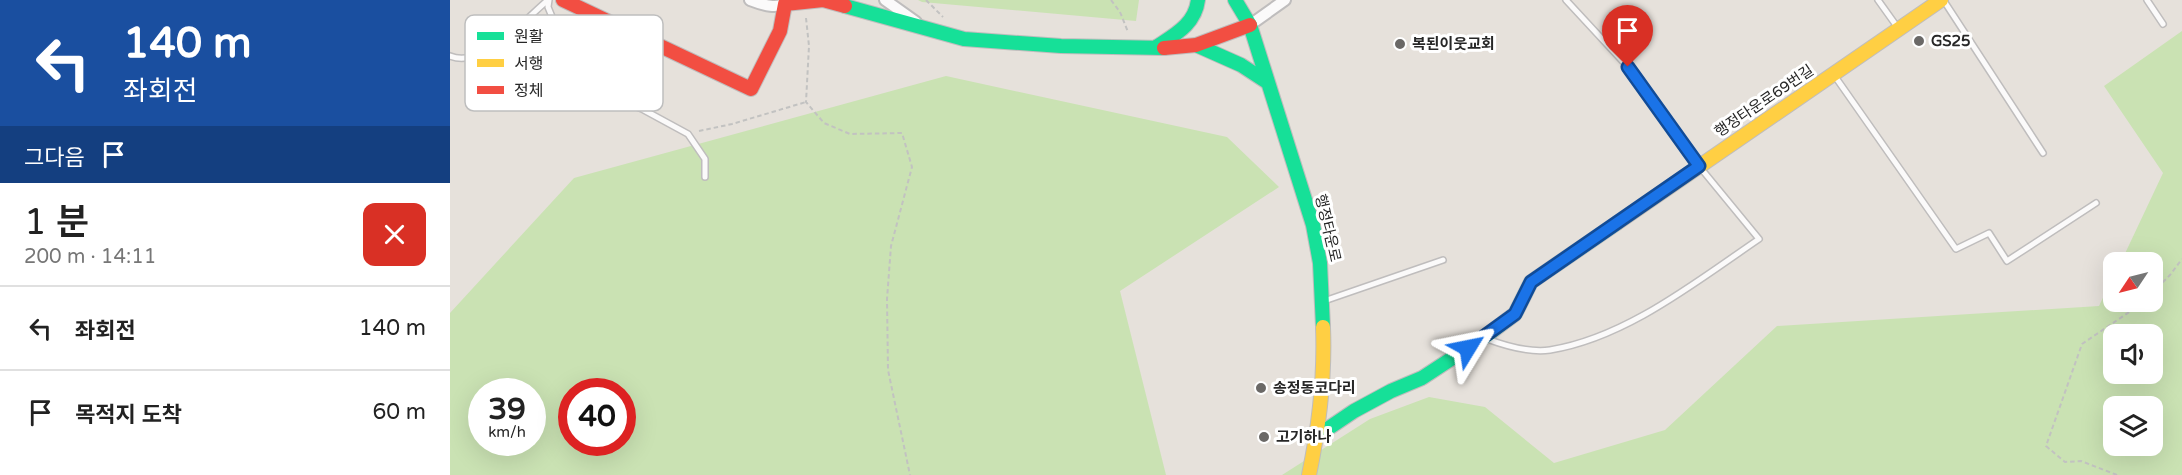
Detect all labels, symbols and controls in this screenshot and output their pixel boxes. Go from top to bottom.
pin [1602,5,1653,67]
icon: arrive [1611,14,1644,47]
legend [465,15,663,111]
text: 140 m [123,18,252,69]
icon: left [24,24,102,102]
text: 원활 [514,27,544,47]
place label: GS25 [1931,32,1970,50]
marker: GS25 [1912,34,1926,48]
place label: 복된이웃교회 [1412,35,1495,53]
marker: 복된이웃교회 [1393,37,1407,51]
text: 서행 [514,54,543,74]
street label: 행정타운로69번길 [1711,61,1817,141]
text: 좌회전 [123,75,198,108]
text: 정체 [514,81,543,101]
icon: arrive [97,138,130,171]
text: 그다음 [24,145,85,171]
street label: 행정타운로 [1311,192,1345,264]
text: 1 분 [24,201,89,244]
button: close [363,203,426,266]
text: 200 m · 14:11 [24,245,156,269]
north arrow [2103,252,2163,312]
map controls [2103,252,2163,456]
icon: left [24,312,57,345]
text: 140 m [359,315,426,341]
position arrow [1436,316,1500,380]
text: 좌회전 [75,318,136,344]
button: sound [2103,324,2163,384]
speed limit sign: 40 [558,378,636,456]
place label: 송정동코다리 [1273,379,1356,397]
marker: 송정동코다리 [1254,381,1268,395]
text: 39 [488,391,526,428]
icon: arrive [24,396,57,429]
button: layers [2103,396,2163,456]
text: 60 m [372,399,426,425]
text: 목적지 도착 [75,402,182,428]
text: km/h [488,423,526,441]
place label: 고기하나 [1276,428,1331,446]
marker: 고기하나 [1257,430,1271,444]

